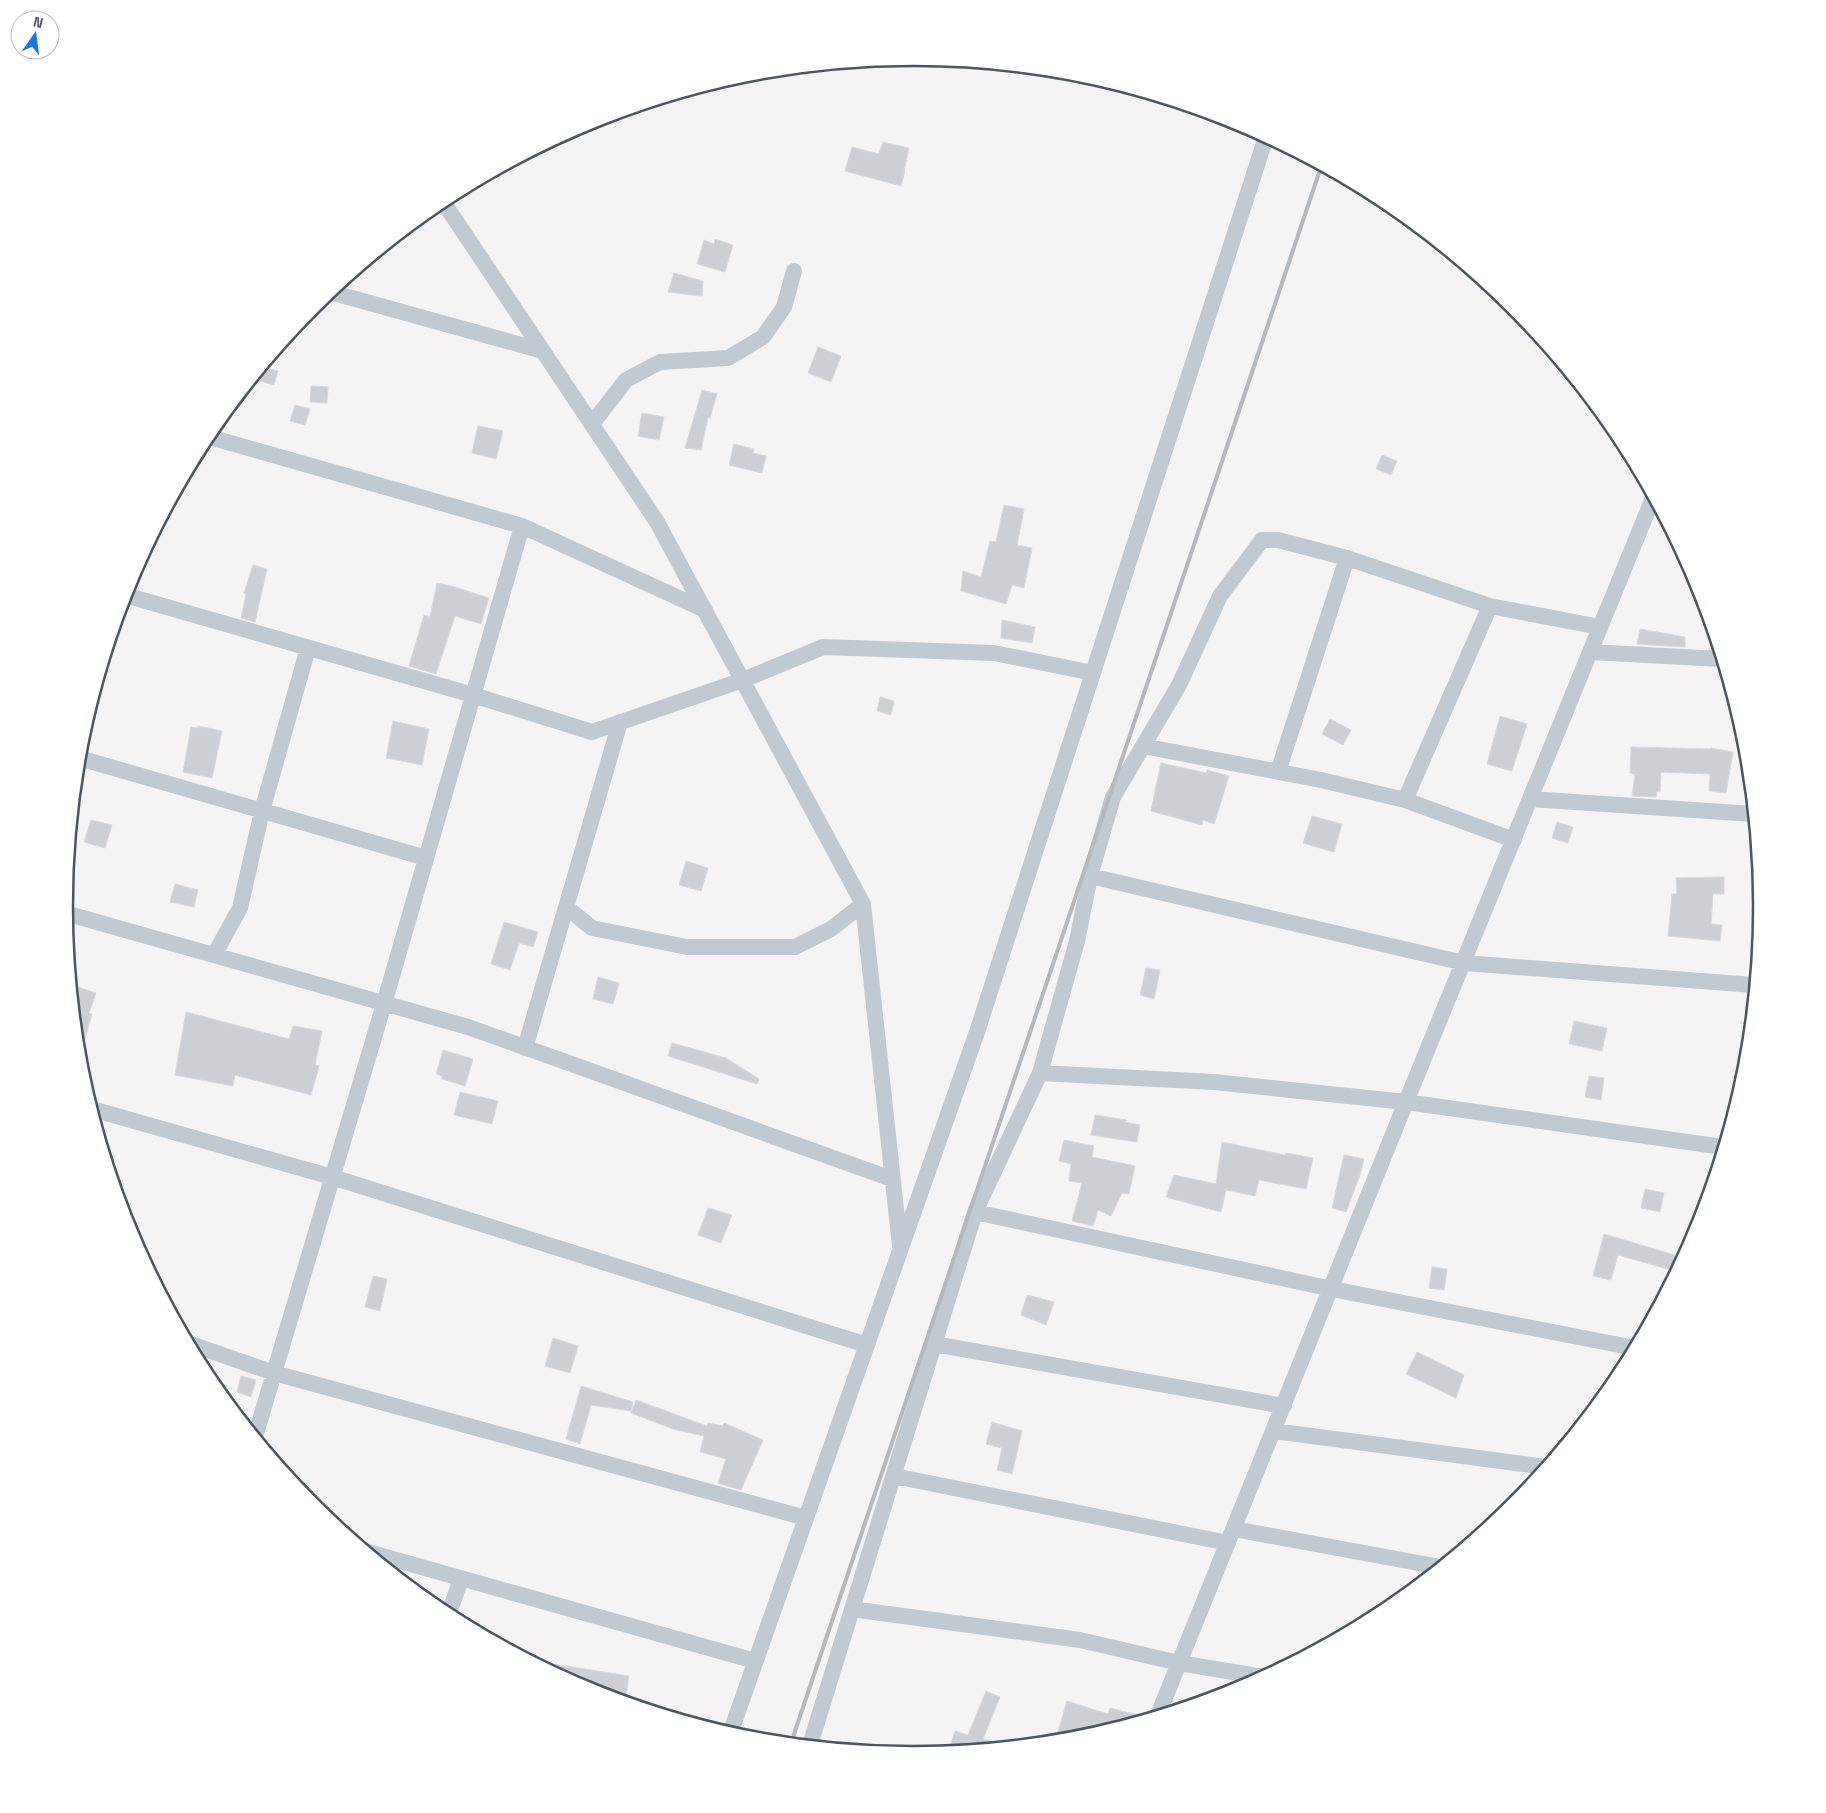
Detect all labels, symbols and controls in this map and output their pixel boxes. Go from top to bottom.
north arrow [10,10,60,60]
text: N [31,13,45,32]

